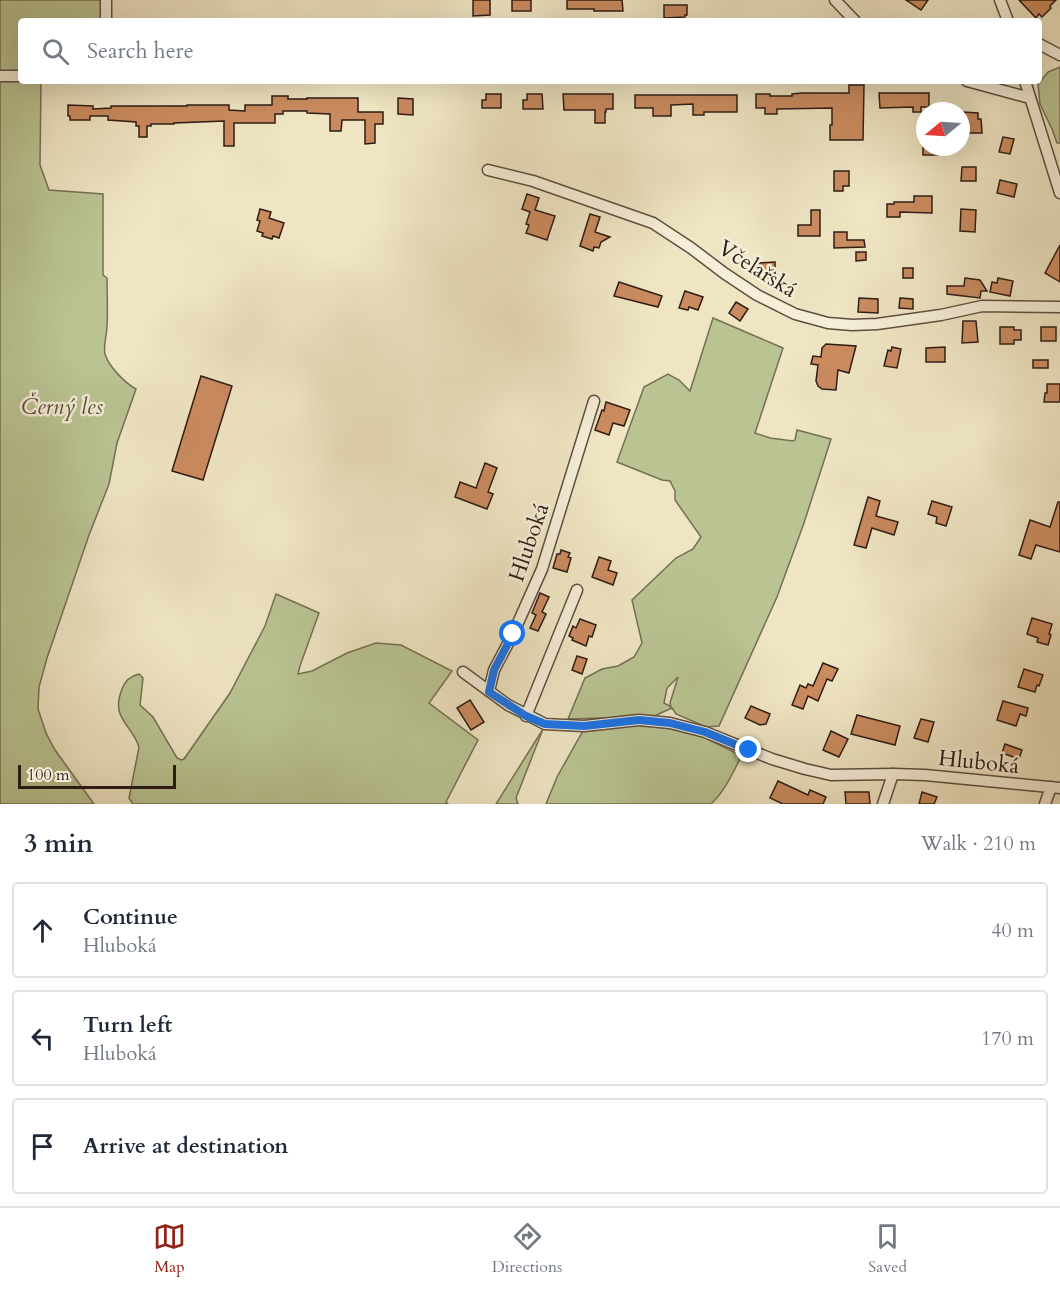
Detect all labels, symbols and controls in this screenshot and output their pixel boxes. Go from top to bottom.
search box [18,18,1042,84]
icon: search [39,35,72,68]
text: Search here [87,36,194,66]
north arrow [916,102,970,156]
street label: Včelařská [712,233,803,305]
park label: Černý les [21,392,104,422]
street label: Hluboká [502,499,556,586]
route start [499,620,525,646]
route end [735,736,761,762]
street label: Hluboká [937,743,1021,781]
scale bar [18,762,176,790]
text: 100 m [27,764,69,786]
text: 3 min [24,826,93,861]
text: Walk · 210 m [921,830,1036,857]
text: Continue [83,902,178,932]
icon: ahead [26,914,59,947]
text: 40 m [991,917,1034,944]
text: Hluboká [83,932,157,959]
text: Turn left [83,1010,172,1040]
icon: left [26,1022,59,1055]
text: 170 m [981,1025,1034,1052]
text: Hluboká [83,1040,157,1067]
icon: arrive [26,1130,59,1163]
text: Arrive at destination [83,1131,288,1161]
tab: Map [153,1220,186,1278]
tab: Directions [492,1220,562,1278]
tab: Saved [868,1220,907,1278]

